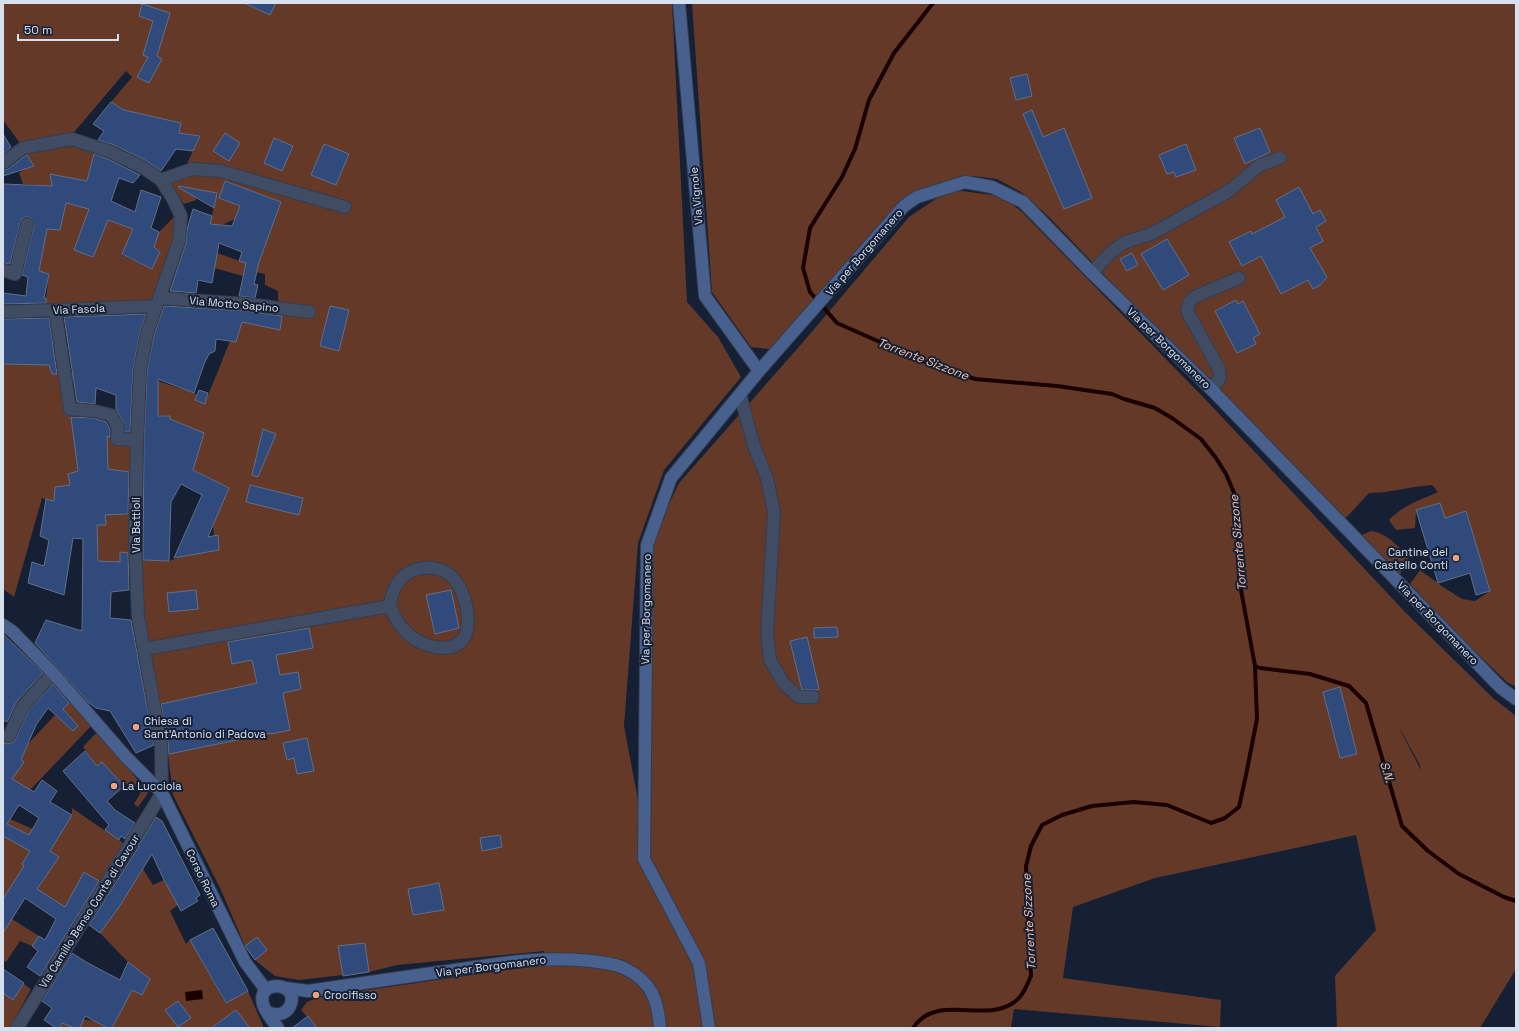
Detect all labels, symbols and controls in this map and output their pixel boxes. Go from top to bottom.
scale bar [18,16,118,42]
text: 50 m [24,22,52,38]
street label: Via Vignole [687,167,705,225]
street label: Via per Borgomanero [822,205,906,298]
street label: Via Motto Sapino [189,293,279,315]
street label: Via Fasola [52,301,106,317]
street label: Via per Borgomanero [1124,304,1214,392]
water label: Torrente Sizzone [875,334,972,384]
water label: Torrente Sizzone [1226,493,1250,592]
street label: Via Battioli [129,497,143,553]
place label: Cantine del Castello Conti [1374,545,1448,572]
street label: Via per Borgomanero [638,553,654,665]
marker: Cantine del Castello Conti [1451,553,1461,563]
street label: Via per Borgomanero [1394,578,1482,668]
place label: Chiesa di Sant'Antonio di Padova [144,714,266,741]
marker: Chiesa di Sant'Antonio di Padova [131,722,141,732]
water label: S.N. [1376,759,1398,785]
place label: La Lucciola [122,779,182,793]
marker: La Lucciola [109,781,119,791]
street label: Via Camillo Benso Conte di Cavour [36,831,142,991]
street label: Corso Roma [183,847,223,910]
water label: Torrente Sizzone [1018,873,1040,971]
street label: Via per Borgomanero [435,952,547,980]
place label: Crocifisso [324,988,377,1002]
marker: Crocifisso [311,990,321,1000]

